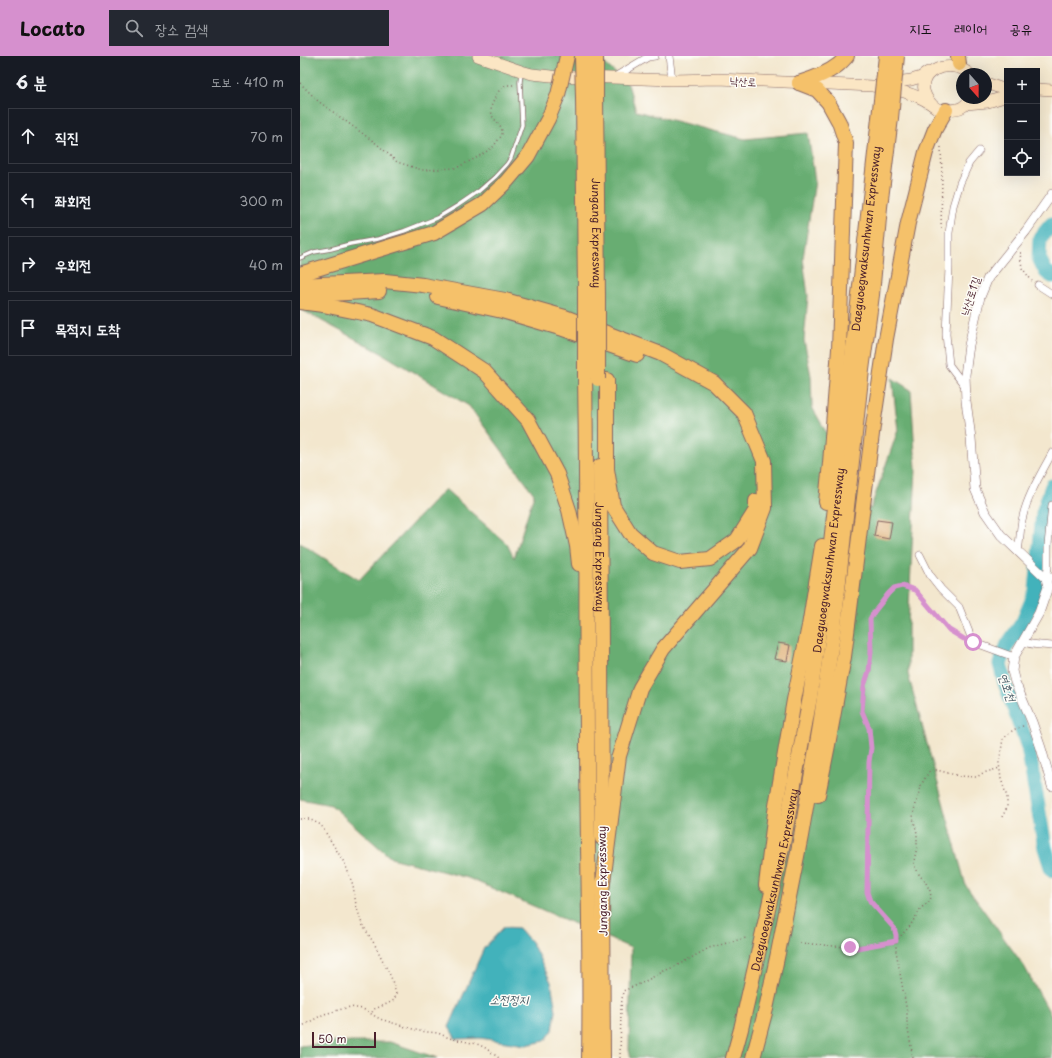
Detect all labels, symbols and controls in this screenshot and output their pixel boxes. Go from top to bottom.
search box [109,10,389,46]
text: Locato [20,14,85,42]
icon: search [123,17,145,39]
text: 장소 검색 [155,17,208,40]
text: 지도 [909,18,932,39]
text: 레이어 [954,18,987,39]
text: 공유 [1009,18,1032,39]
north arrow [956,68,992,104]
map controls [1004,68,1040,176]
button: + [1004,68,1040,104]
text: 6 분 [16,69,47,95]
text: 도보 · 410 m [211,72,284,91]
street label: 낙산로 [729,72,757,90]
button: − [1004,104,1040,140]
icon: ahead [17,125,39,147]
text: 직진 [55,125,79,148]
text: 70 m [250,127,283,146]
button: locate [1004,140,1040,176]
street label: Daeguoegwaksunhwan Expressway [846,145,884,332]
street label: Jungang Expressway [588,178,606,288]
icon: left [17,189,39,211]
text: 좌회전 [55,189,91,212]
text: 300 m [239,191,283,210]
icon: right [17,253,39,275]
text: 우회전 [55,253,91,276]
text: 40 m [249,255,283,274]
street label: 낙산로1길 [956,274,984,318]
icon: arrive [17,317,39,339]
text: 목적지 도착 [55,317,120,340]
street label: Daeguoegwaksunhwan Expressway [808,467,848,654]
street label: Jungang Expressway [592,502,609,612]
route start [964,633,982,651]
water label: 연호천 [995,670,1022,705]
street label: Daeguoegwaksunhwan Expressway [746,787,802,973]
street label: Jungang Expressway [593,826,611,936]
route end [841,938,859,956]
water label: 소전정지 [490,990,530,1008]
scale bar [312,1030,376,1049]
text: 50 m [318,1030,347,1047]

